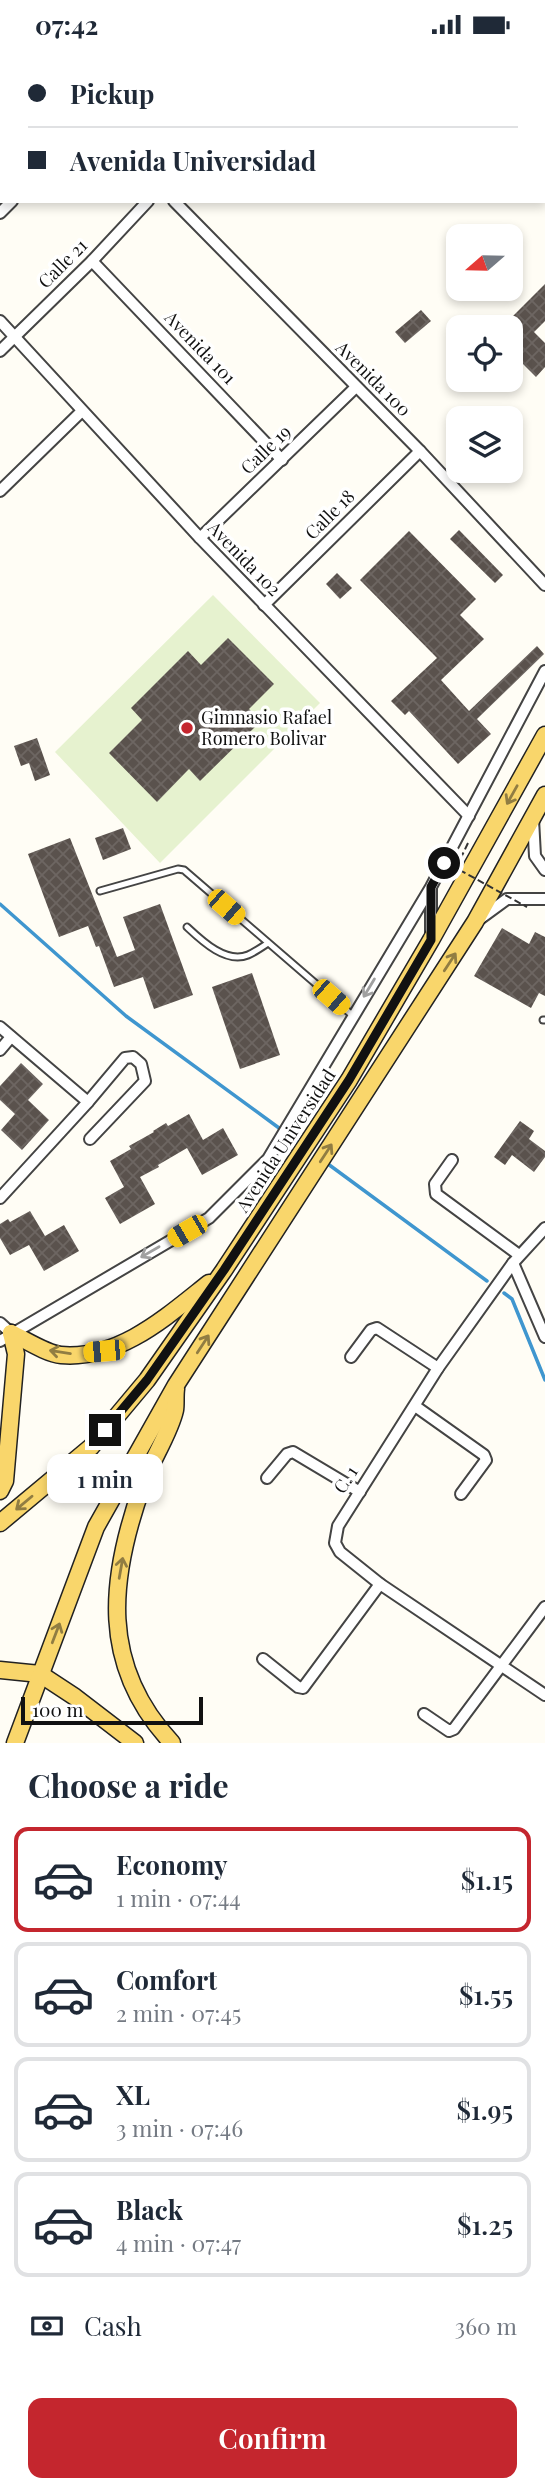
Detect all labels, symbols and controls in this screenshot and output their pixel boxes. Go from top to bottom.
text: 07:42 [35,7,98,42]
text: Pickup [70,76,154,111]
text: Avenida Universidad [70,143,316,178]
north arrow [446,224,523,301]
map controls [446,224,523,483]
street label: Calle 21 [32,233,92,293]
street label: Avenida 101 [159,305,242,389]
button: locate [446,315,523,392]
street label: Avenida 100 [330,335,417,421]
button: layers [446,406,523,483]
street label: Calle 19 [235,419,296,479]
street label: Calle 18 [299,484,359,544]
street label: Avenida 102 [202,515,286,601]
place label: Gimnasio Rafael Romero Bolivar [201,705,332,750]
marker: Gimnasio Rafael Romero Bolivar [179,720,195,736]
one-way arrow [505,785,519,805]
route start [428,847,460,879]
car [204,885,249,929]
one-way arrow [443,952,457,972]
car [309,975,354,1019]
one-way arrow [362,977,376,997]
street label: Avenida Universidad [229,1064,341,1217]
one-way arrow [319,1143,333,1163]
car [164,1211,211,1251]
one-way arrow [141,1245,161,1259]
one-way arrow [196,1334,210,1354]
car [83,1339,126,1363]
one-way arrow [49,1345,72,1358]
route end [89,1414,121,1446]
callout: 1 min [47,1455,163,1503]
street label: C. 1 [327,1461,363,1498]
text: 1 min [77,1463,133,1494]
one-way arrow [15,1495,33,1511]
one-way arrow [114,1557,128,1580]
one-way arrow [50,1622,63,1644]
scale bar [21,1694,203,1726]
text: 100 m [32,1696,83,1722]
text: Choose a ride [28,1763,229,1806]
text: Economy [116,1847,227,1882]
icon: car [32,1848,95,1911]
text: $1.15 [461,1862,513,1897]
text: 1 min · 07:44 [116,1882,241,1913]
text: Comfort [116,1962,217,1997]
icon: car [32,1963,95,2026]
text: $1.55 [459,1977,513,2012]
text: 2 min · 07:45 [116,1997,241,2028]
text: XL [116,2077,150,2112]
icon: car [32,2078,95,2141]
text: $1.95 [456,2092,513,2127]
text: 3 min · 07:46 [116,2112,243,2143]
text: Black [116,2192,183,2227]
icon: car [32,2193,95,2256]
text: $1.25 [457,2207,513,2242]
text: 4 min · 07:47 [116,2227,241,2258]
icon: cash [28,2307,66,2345]
text: Cash [84,2308,142,2343]
text: 360 m [455,2310,517,2341]
button: Confirm [28,2398,517,2478]

